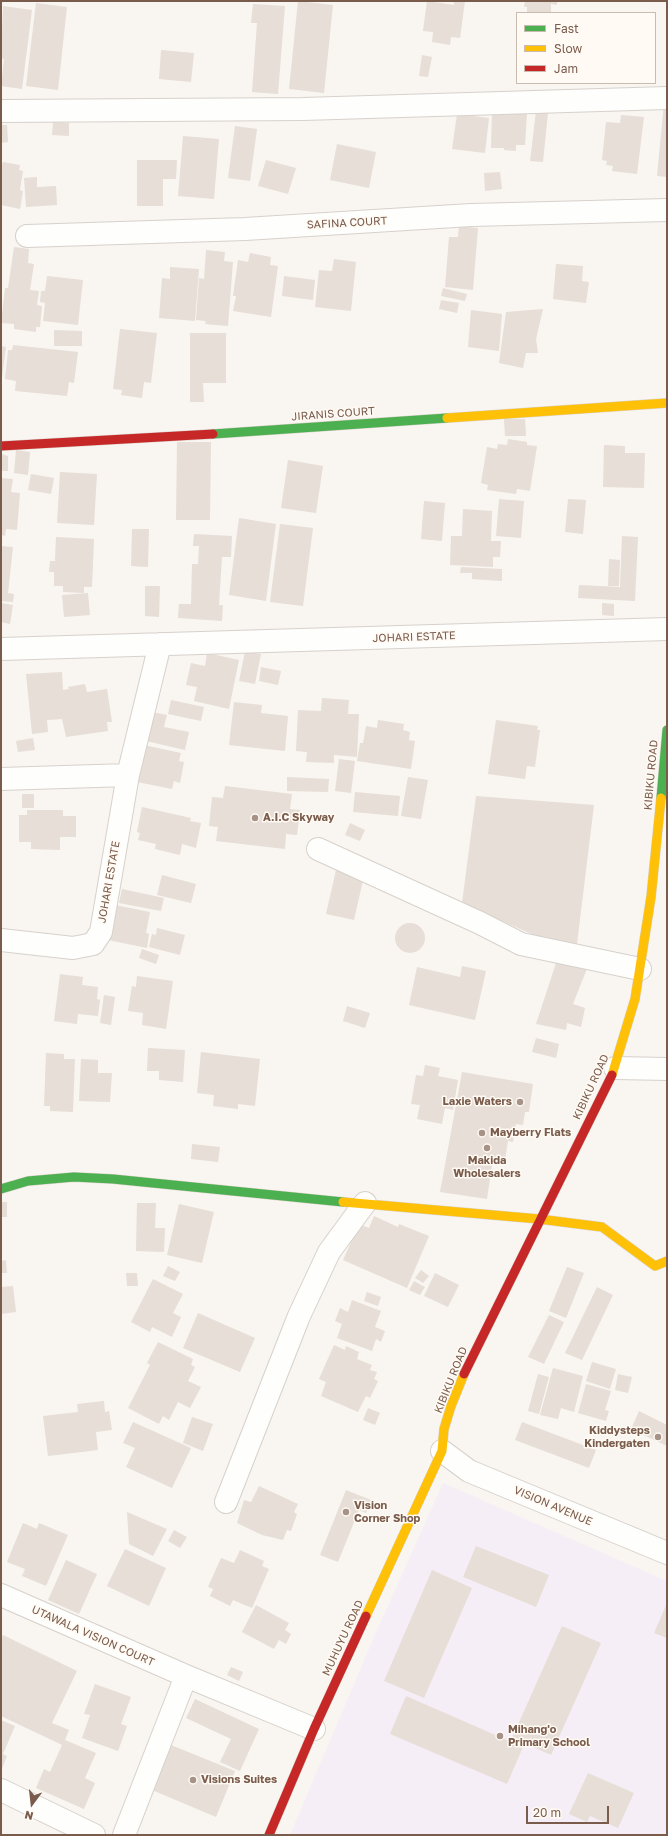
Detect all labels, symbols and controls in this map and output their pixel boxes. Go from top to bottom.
legend [516,12,656,84]
text: Fast [554,21,579,36]
text: Slow [554,41,582,56]
text: Jam [554,61,578,76]
street label: SAFINA COURT [306,214,388,232]
street label: JIRANIS COURT [291,404,375,424]
street label: JOHARI ESTATE [372,629,456,645]
street label: KIBIKU ROAD [641,739,661,811]
place label: A.I.C Skyway [263,811,334,825]
marker: A.I.C Skyway [250,813,260,823]
street label: JOHARI ESTATE [95,840,123,924]
street label: KIBIKU ROAD [570,1052,612,1122]
place label: Laxie Waters [442,1095,512,1109]
marker: Laxie Waters [515,1097,525,1107]
place label: Mayberry Flats [490,1126,571,1140]
marker: Mayberry Flats [477,1128,487,1138]
marker: Makida Wholesalers [482,1143,492,1153]
place label: Makida Wholesalers [453,1154,521,1180]
street label: KIBIKU ROAD [432,1345,470,1415]
place label: Kiddysteps Kindergaten [584,1424,650,1450]
marker: Kiddysteps Kindergaten [653,1432,663,1442]
street label: VISION AVENUE [512,1483,594,1529]
place label: Vision Corner Shop [354,1499,420,1525]
marker: Vision Corner Shop [341,1507,351,1517]
street label: MUHUYU ROAD [320,1598,366,1678]
street label: UTAWALA VISION COURT [30,1603,156,1669]
place label: Mihang'o Primary School [508,1723,590,1749]
marker: Mihang'o Primary School [495,1731,505,1741]
place label: Visions Suites [201,1773,277,1787]
marker: Visions Suites [188,1775,198,1785]
north arrow [12,1784,52,1824]
scale bar [528,1798,611,1824]
text: 20 m [533,1805,561,1820]
text: N [23,1809,34,1823]

